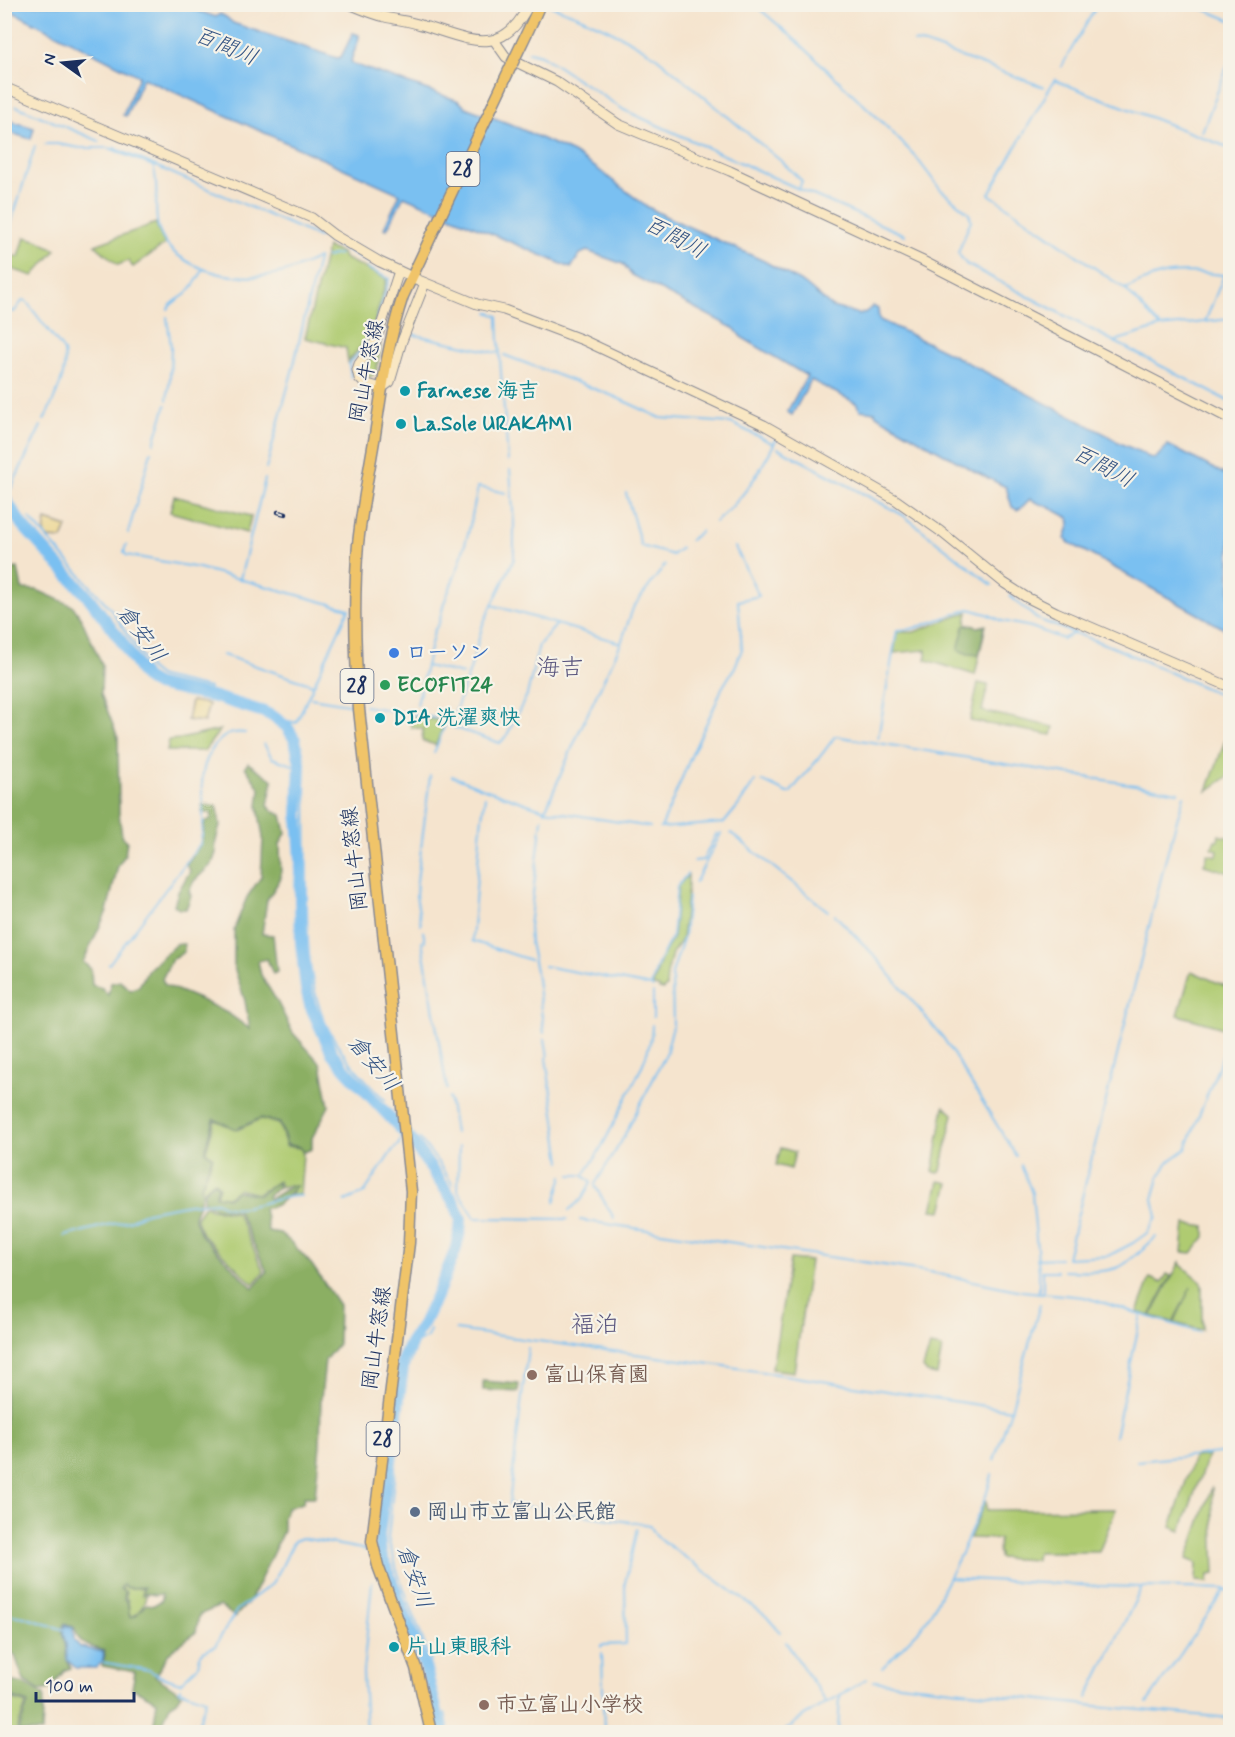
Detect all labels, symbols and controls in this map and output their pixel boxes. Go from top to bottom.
water label: 百間川 [190,21,262,73]
north arrow [33,33,93,93]
text: N [38,52,61,67]
road number: 28 [446,152,480,186]
water label: 百間川 [639,210,711,266]
street label: 岡山牛窓線 [343,317,391,425]
place label: Farnese 海吉 [417,377,539,405]
marker: Farnese 海吉 [398,384,412,398]
place label: La.Sole URAKAMI [413,410,572,438]
marker: La.Sole URAKAMI [394,417,408,431]
water label: 百間川 [1067,439,1139,495]
water label: 倉安川 [110,599,172,669]
place label: ローソン [406,639,490,667]
marker: ローソン [387,646,401,660]
district label: 海吉 [536,653,584,684]
road number: 28 [340,669,374,703]
place label: ECOFIT24 [397,671,493,699]
marker: ECOFIT24 [378,678,392,692]
place label: DIA 洗濯爽快 [392,704,520,732]
marker: DIA 洗濯爽快 [373,711,387,725]
street label: 岡山牛窓線 [336,805,374,913]
water label: 倉安川 [341,1030,405,1098]
street label: 岡山牛窓線 [356,1284,398,1392]
district label: 福泊 [571,1310,619,1341]
place label: 富山保育園 [544,1361,649,1389]
marker: 富山保育園 [525,1368,539,1382]
road number: 28 [366,1422,400,1456]
place label: 岡山市立富山公民館 [427,1498,616,1526]
marker: 岡山市立富山公民館 [408,1505,422,1519]
water label: 倉安川 [390,1541,438,1613]
place label: 片山東眼科 [406,1633,511,1661]
marker: 片山東眼科 [387,1640,401,1654]
scale bar [36,1665,134,1703]
text: 100 m [45,1675,93,1699]
place label: 市立富山小学校 [496,1691,643,1719]
marker: 市立富山小学校 [477,1698,491,1712]

